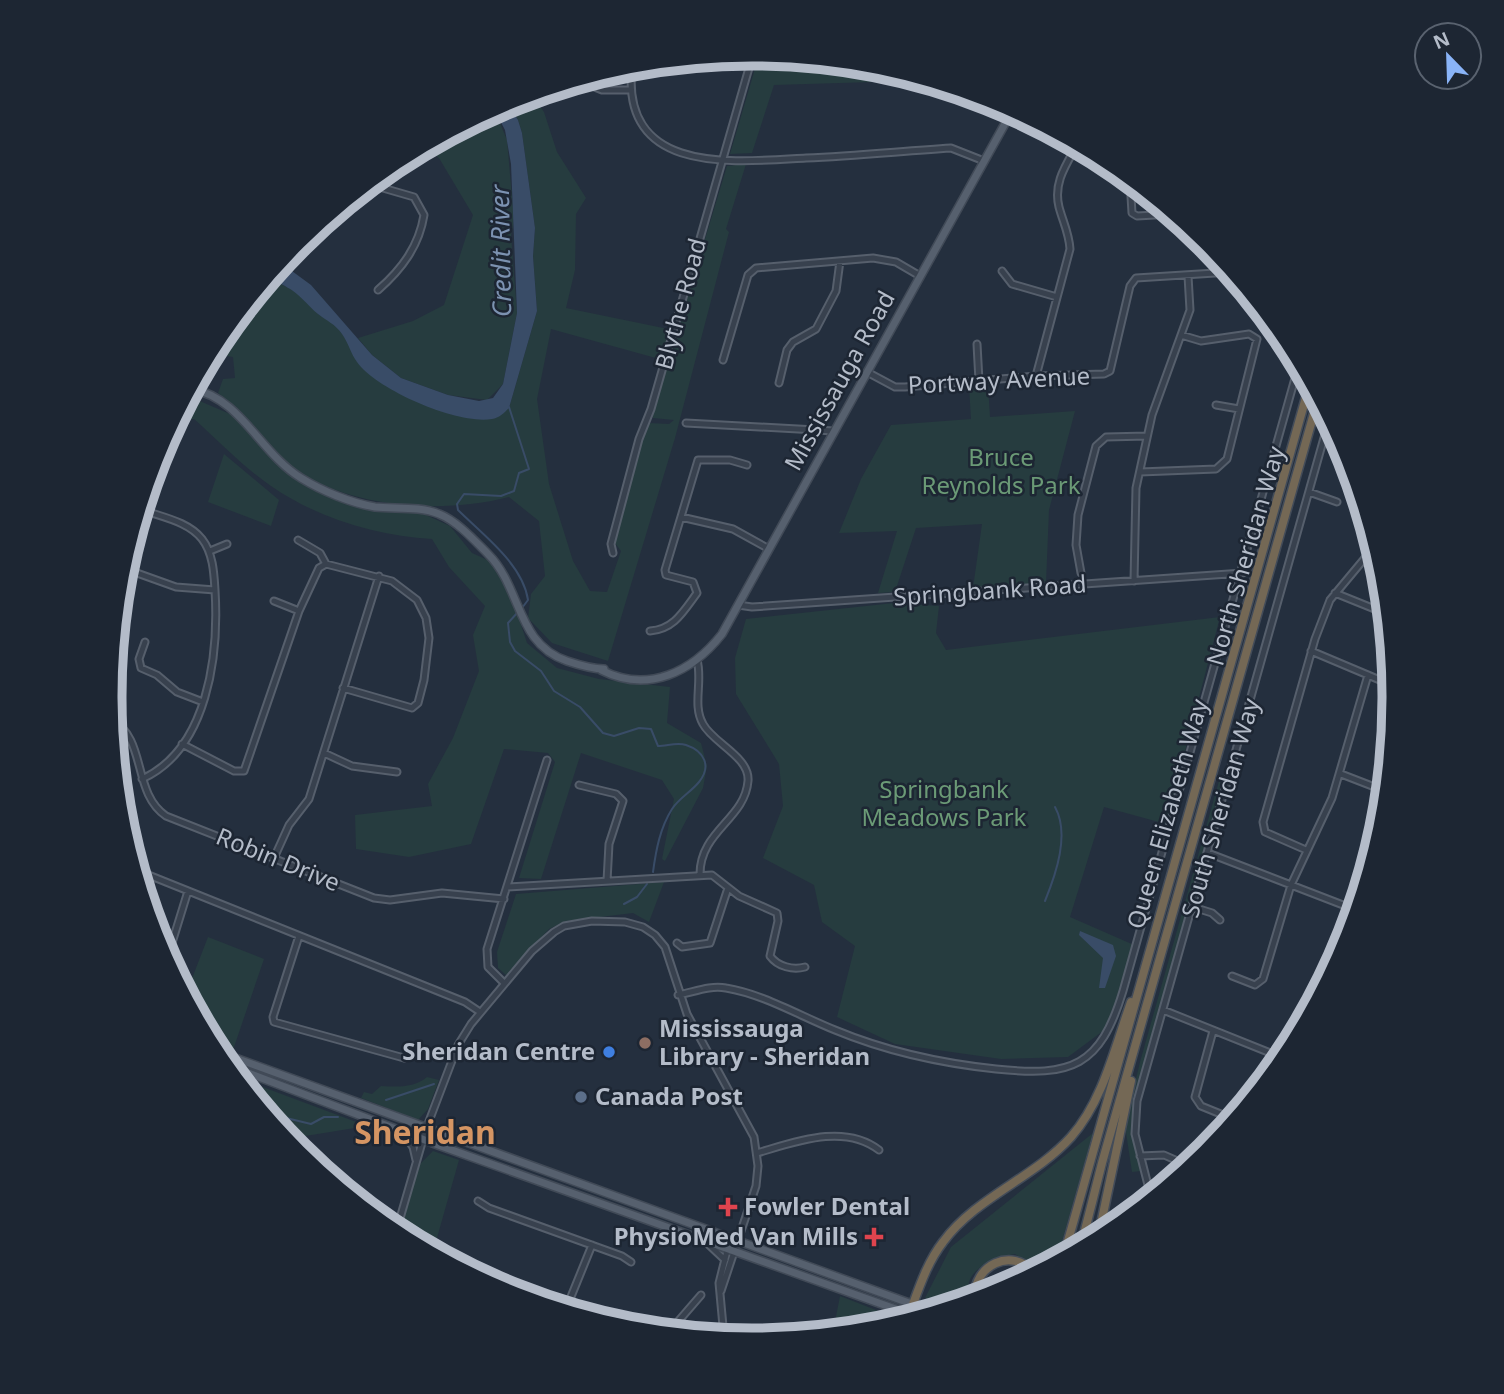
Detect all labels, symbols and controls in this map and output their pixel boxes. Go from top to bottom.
north arrow [1413,21,1483,91]
text: N [1429,25,1454,55]
water label: Credit River [481,183,519,317]
street label: Blythe Road [646,234,713,373]
street label: Mississauga Road [776,285,902,476]
street label: Portway Avenue [907,358,1091,401]
park label: Bruce Reynolds Park [922,440,1081,501]
street label: North Sheridan Way [1197,441,1292,669]
street label: Springbank Road [892,566,1088,613]
street label: South Sheridan Way [1172,693,1267,921]
street label: Queen Elizabeth Way [1118,694,1215,932]
park label: Springbank Meadows Park [862,772,1027,833]
street label: Robin Drive [212,819,345,898]
place label: Mississauga Library - Sheridan [659,1011,870,1072]
place label: Sheridan Centre [402,1034,595,1067]
marker: Mississauga Library - Sheridan [637,1035,653,1051]
marker: Sheridan Centre [601,1044,617,1060]
place label: Canada Post [595,1079,743,1112]
marker: Canada Post [573,1089,589,1105]
district label: Sheridan [354,1110,496,1153]
place label: Fowler Dental [744,1189,910,1222]
marker: Fowler Dental [718,1197,738,1217]
place label: PhysioMed Van Mills [614,1219,858,1252]
marker: PhysioMed Van Mills [864,1227,884,1247]

